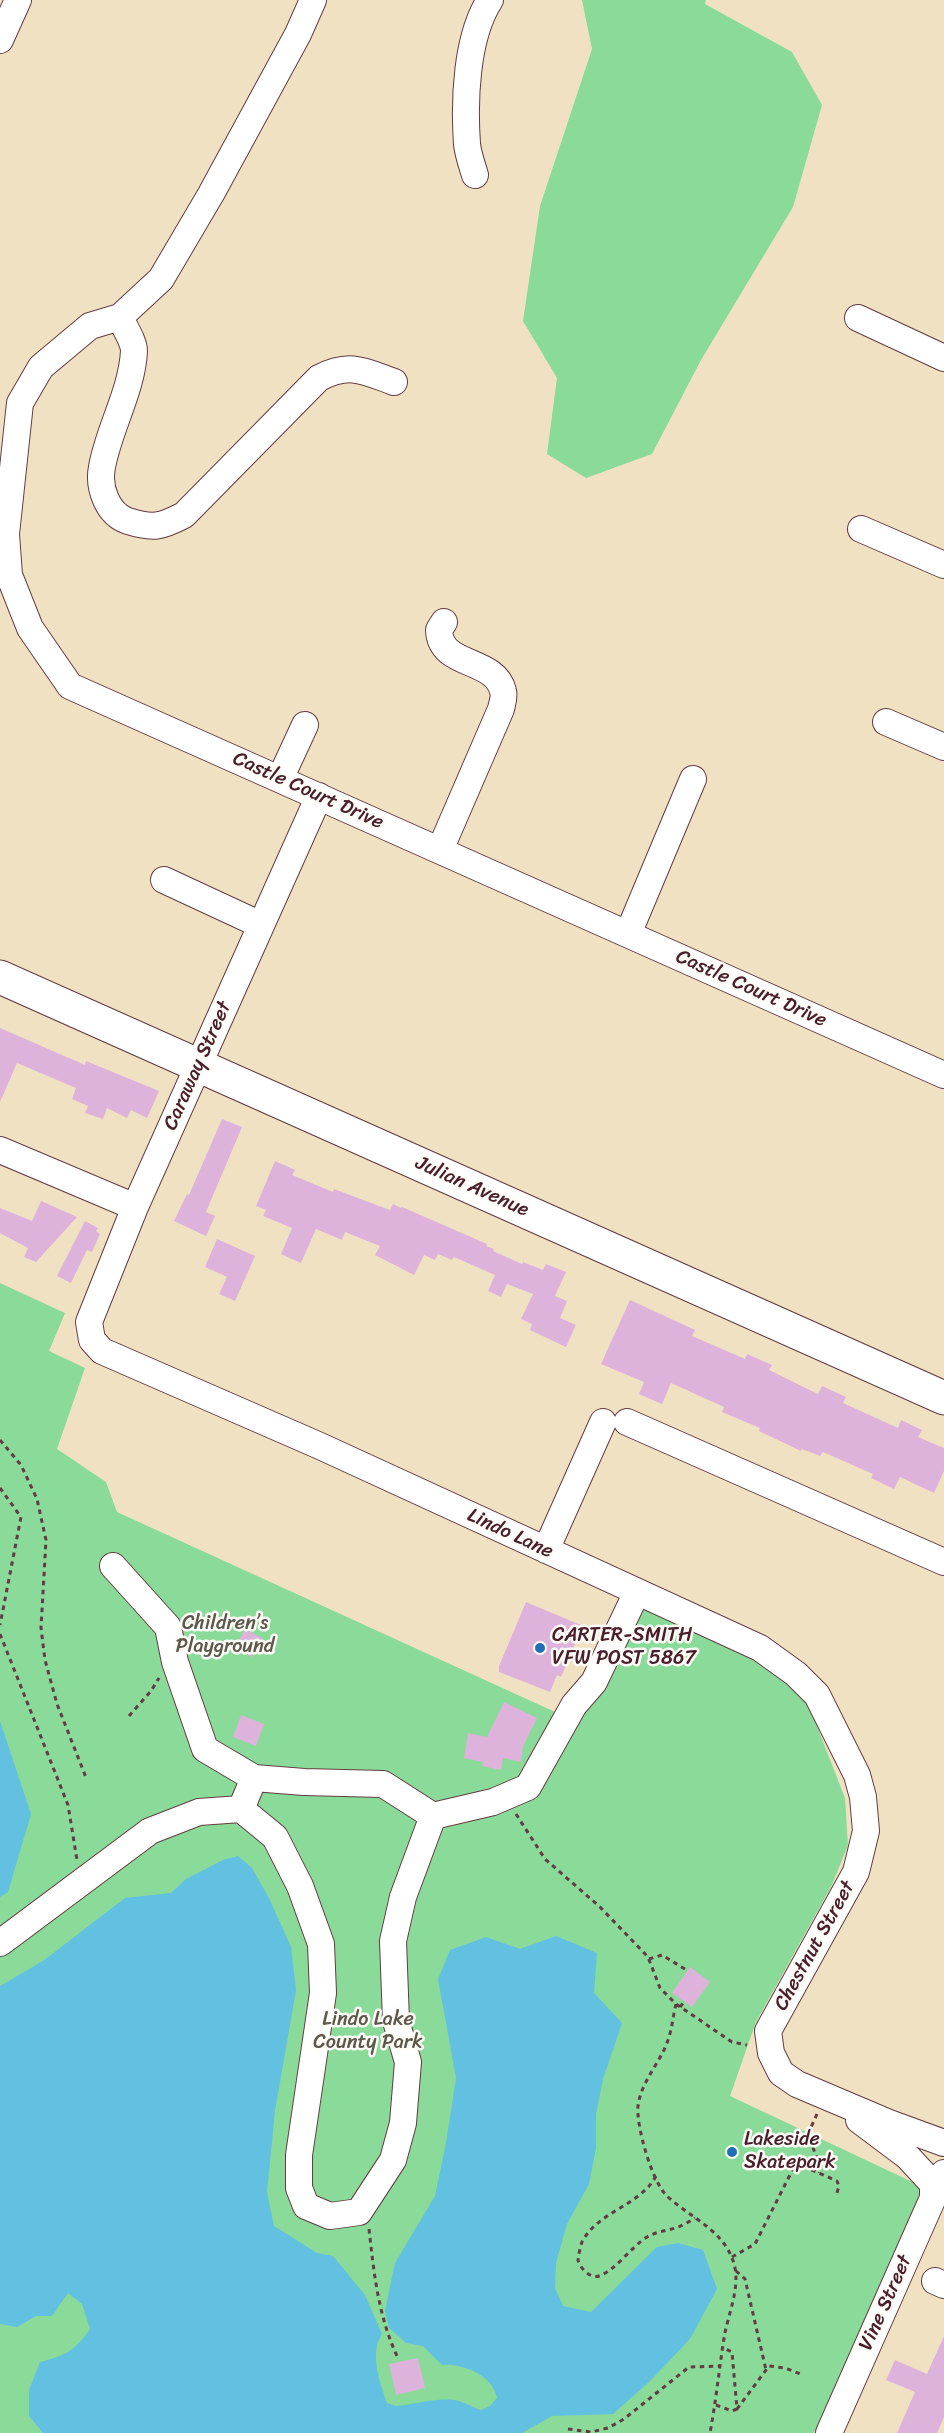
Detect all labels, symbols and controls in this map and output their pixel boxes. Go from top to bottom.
street label: Castle Court Drive [229,747,387,835]
street label: Castle Court Drive [672,945,830,1033]
street label: Caraway Street [159,998,237,1134]
street label: Julian Avenue [412,1151,532,1223]
street label: Lindo Lane [463,1504,557,1564]
park label: Children’s Playground [176,1612,274,1659]
place label: CARTER-SMITH VFW POST 5867 [552,1624,696,1671]
marker: CARTER-SMITH VFW POST 5867 [533,1641,547,1655]
street label: Chestnut Street [770,1877,860,2015]
park label: Lindo Lake County Park [313,2008,423,2055]
place label: Lakeside Skatepark [744,2128,836,2175]
marker: Lakeside Skatepark [725,2145,739,2159]
street label: Vine Street [854,2252,918,2354]

